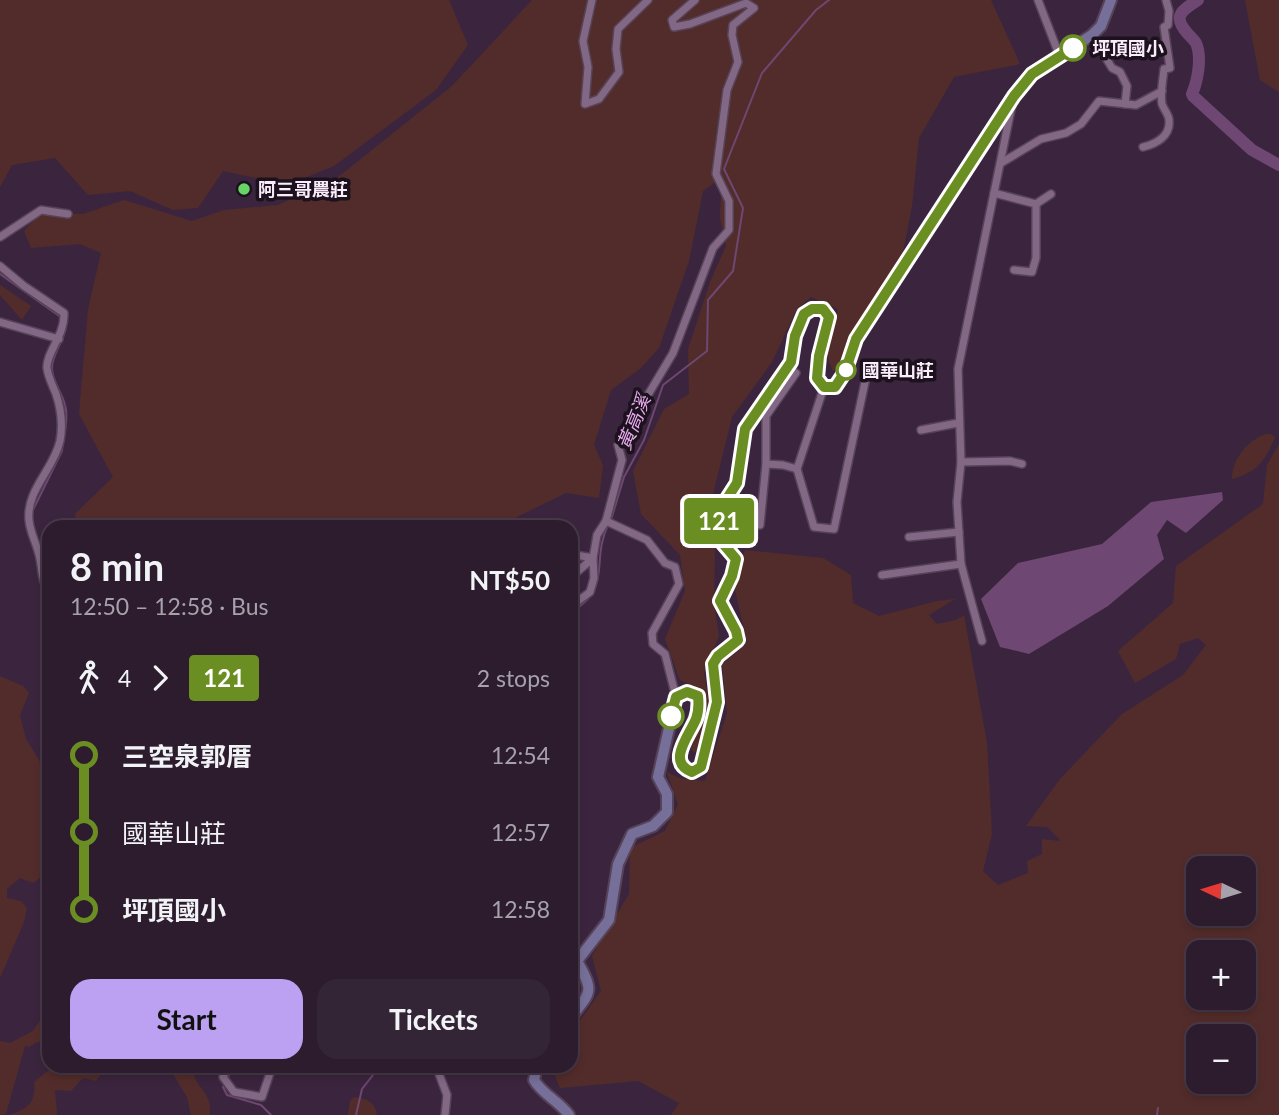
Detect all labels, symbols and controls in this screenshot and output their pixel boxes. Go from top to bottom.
marker: 坪頂國小 [1060,35,1086,61]
place label: 坪頂國小 [1092,37,1164,59]
place label: 阿三哥農莊 [258,178,348,200]
marker: 阿三哥農莊 [236,181,252,197]
place label: 國華山莊 [862,359,934,381]
marker: 國華山莊 [836,360,856,380]
water label: 黃高溪 [612,388,655,453]
line badge: 121 [679,498,759,544]
text: 121 [698,506,740,535]
text: 8 min [70,543,164,589]
text: NT$50 [469,564,550,596]
text: 12:50 – 12:58 · Bus [70,592,269,620]
icon: walk [70,659,108,697]
icon: forward [141,659,179,697]
text: 121 [203,663,245,692]
text: 4 [118,664,131,692]
text: 2 stops [477,664,550,692]
unlabelled marker [658,703,684,729]
text: 三空泉郭厝 [122,740,252,772]
text: 12:54 [491,741,550,769]
text: 國華山莊 [122,817,226,849]
text: 12:57 [491,818,550,846]
north arrow [1186,856,1256,926]
map controls [1186,856,1256,1094]
text: 坪頂國小 [122,894,226,926]
text: 12:58 [491,895,550,923]
button: + [1186,940,1256,1010]
button: Start [70,979,303,1059]
button: Tickets [317,979,550,1059]
button: − [1186,1024,1256,1094]

